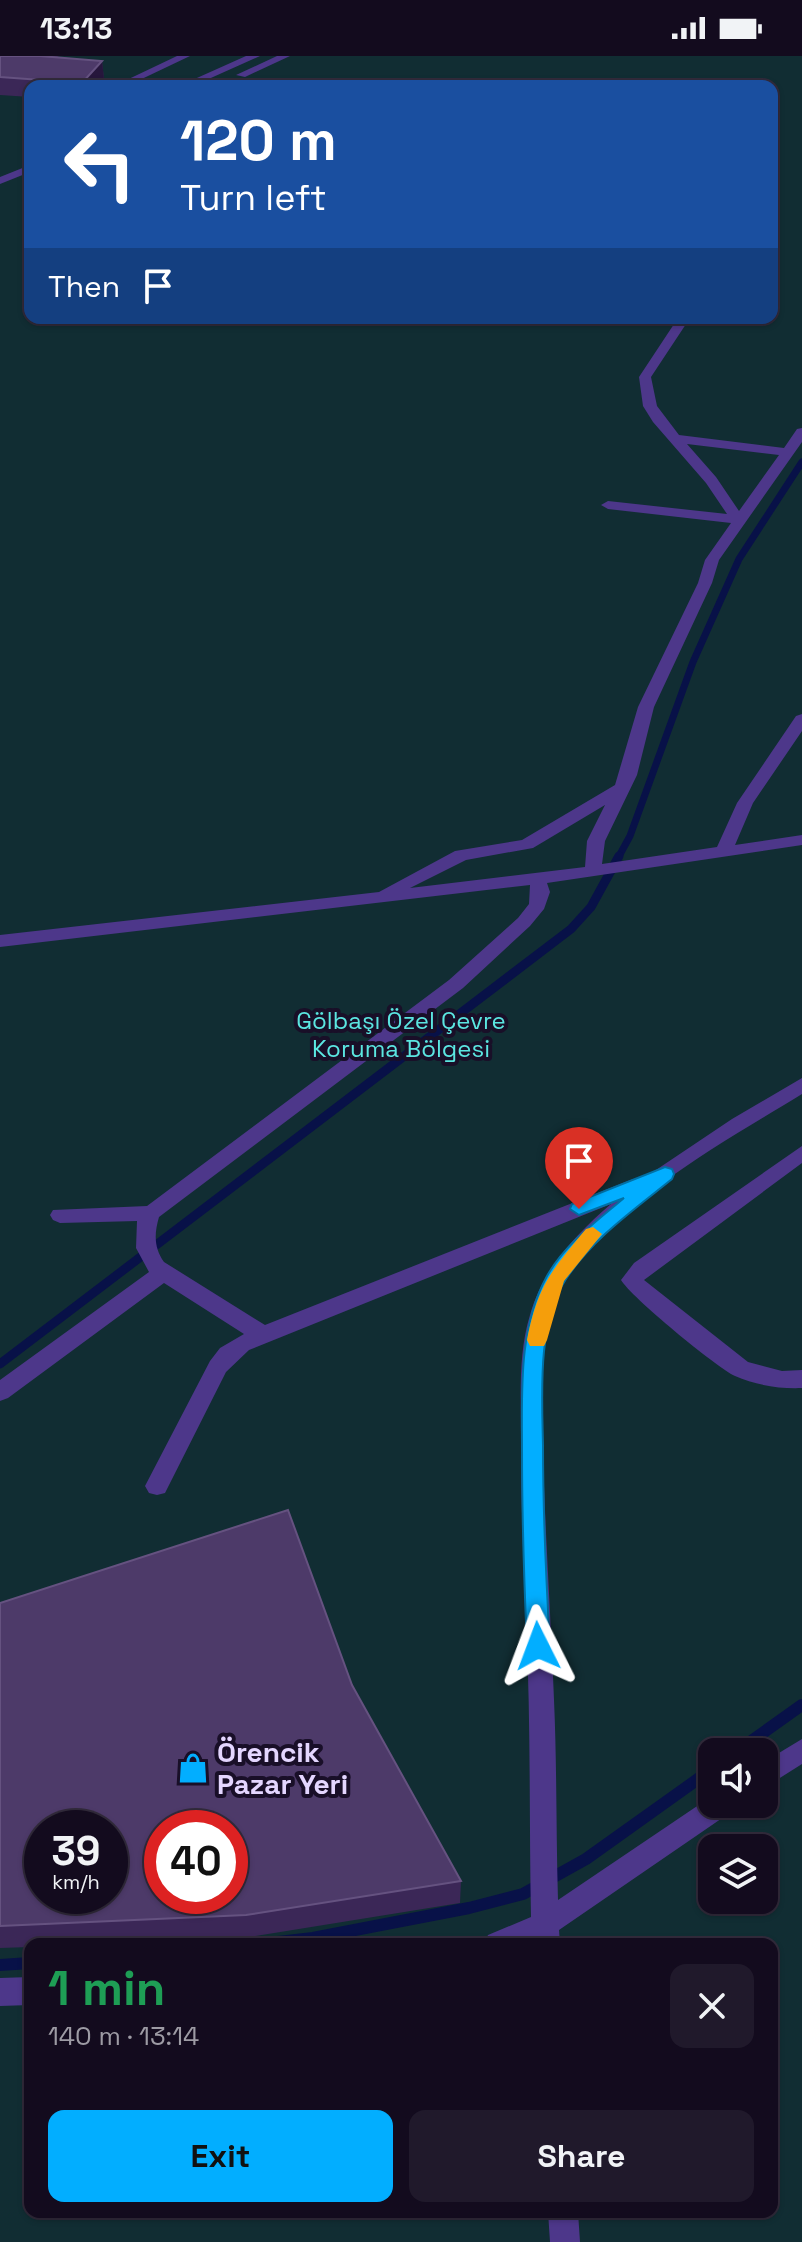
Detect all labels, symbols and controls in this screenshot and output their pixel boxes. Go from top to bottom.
text: 13:13 [40,9,113,48]
text: 120 m [180,105,337,176]
icon: left [48,112,152,216]
text: Turn left [180,175,327,221]
icon: arrive [136,264,180,308]
text: Then [48,267,120,306]
park label: Gölbaşı Özel Çevre Koruma Bölgesi [296,1005,506,1064]
pin [545,1127,613,1209]
icon: arrive [557,1139,601,1183]
position arrow [496,1604,580,1688]
place label: Örencik Pazar Yeri [217,1734,348,1802]
map controls [698,1738,778,1914]
button: sound [698,1738,778,1818]
shop icon: Örencik Pazar Yeri [176,1751,210,1785]
speed limit sign: 40 [144,1810,248,1914]
text: 39 [51,1826,101,1877]
button: layers [698,1834,778,1914]
text: km/h [52,1869,100,1895]
text: 1 min [48,1958,165,2019]
button: close [670,1964,754,2048]
text: 140 m · 13:14 [48,2019,199,2053]
button: Exit [48,2110,393,2202]
button: Share [409,2110,754,2202]

